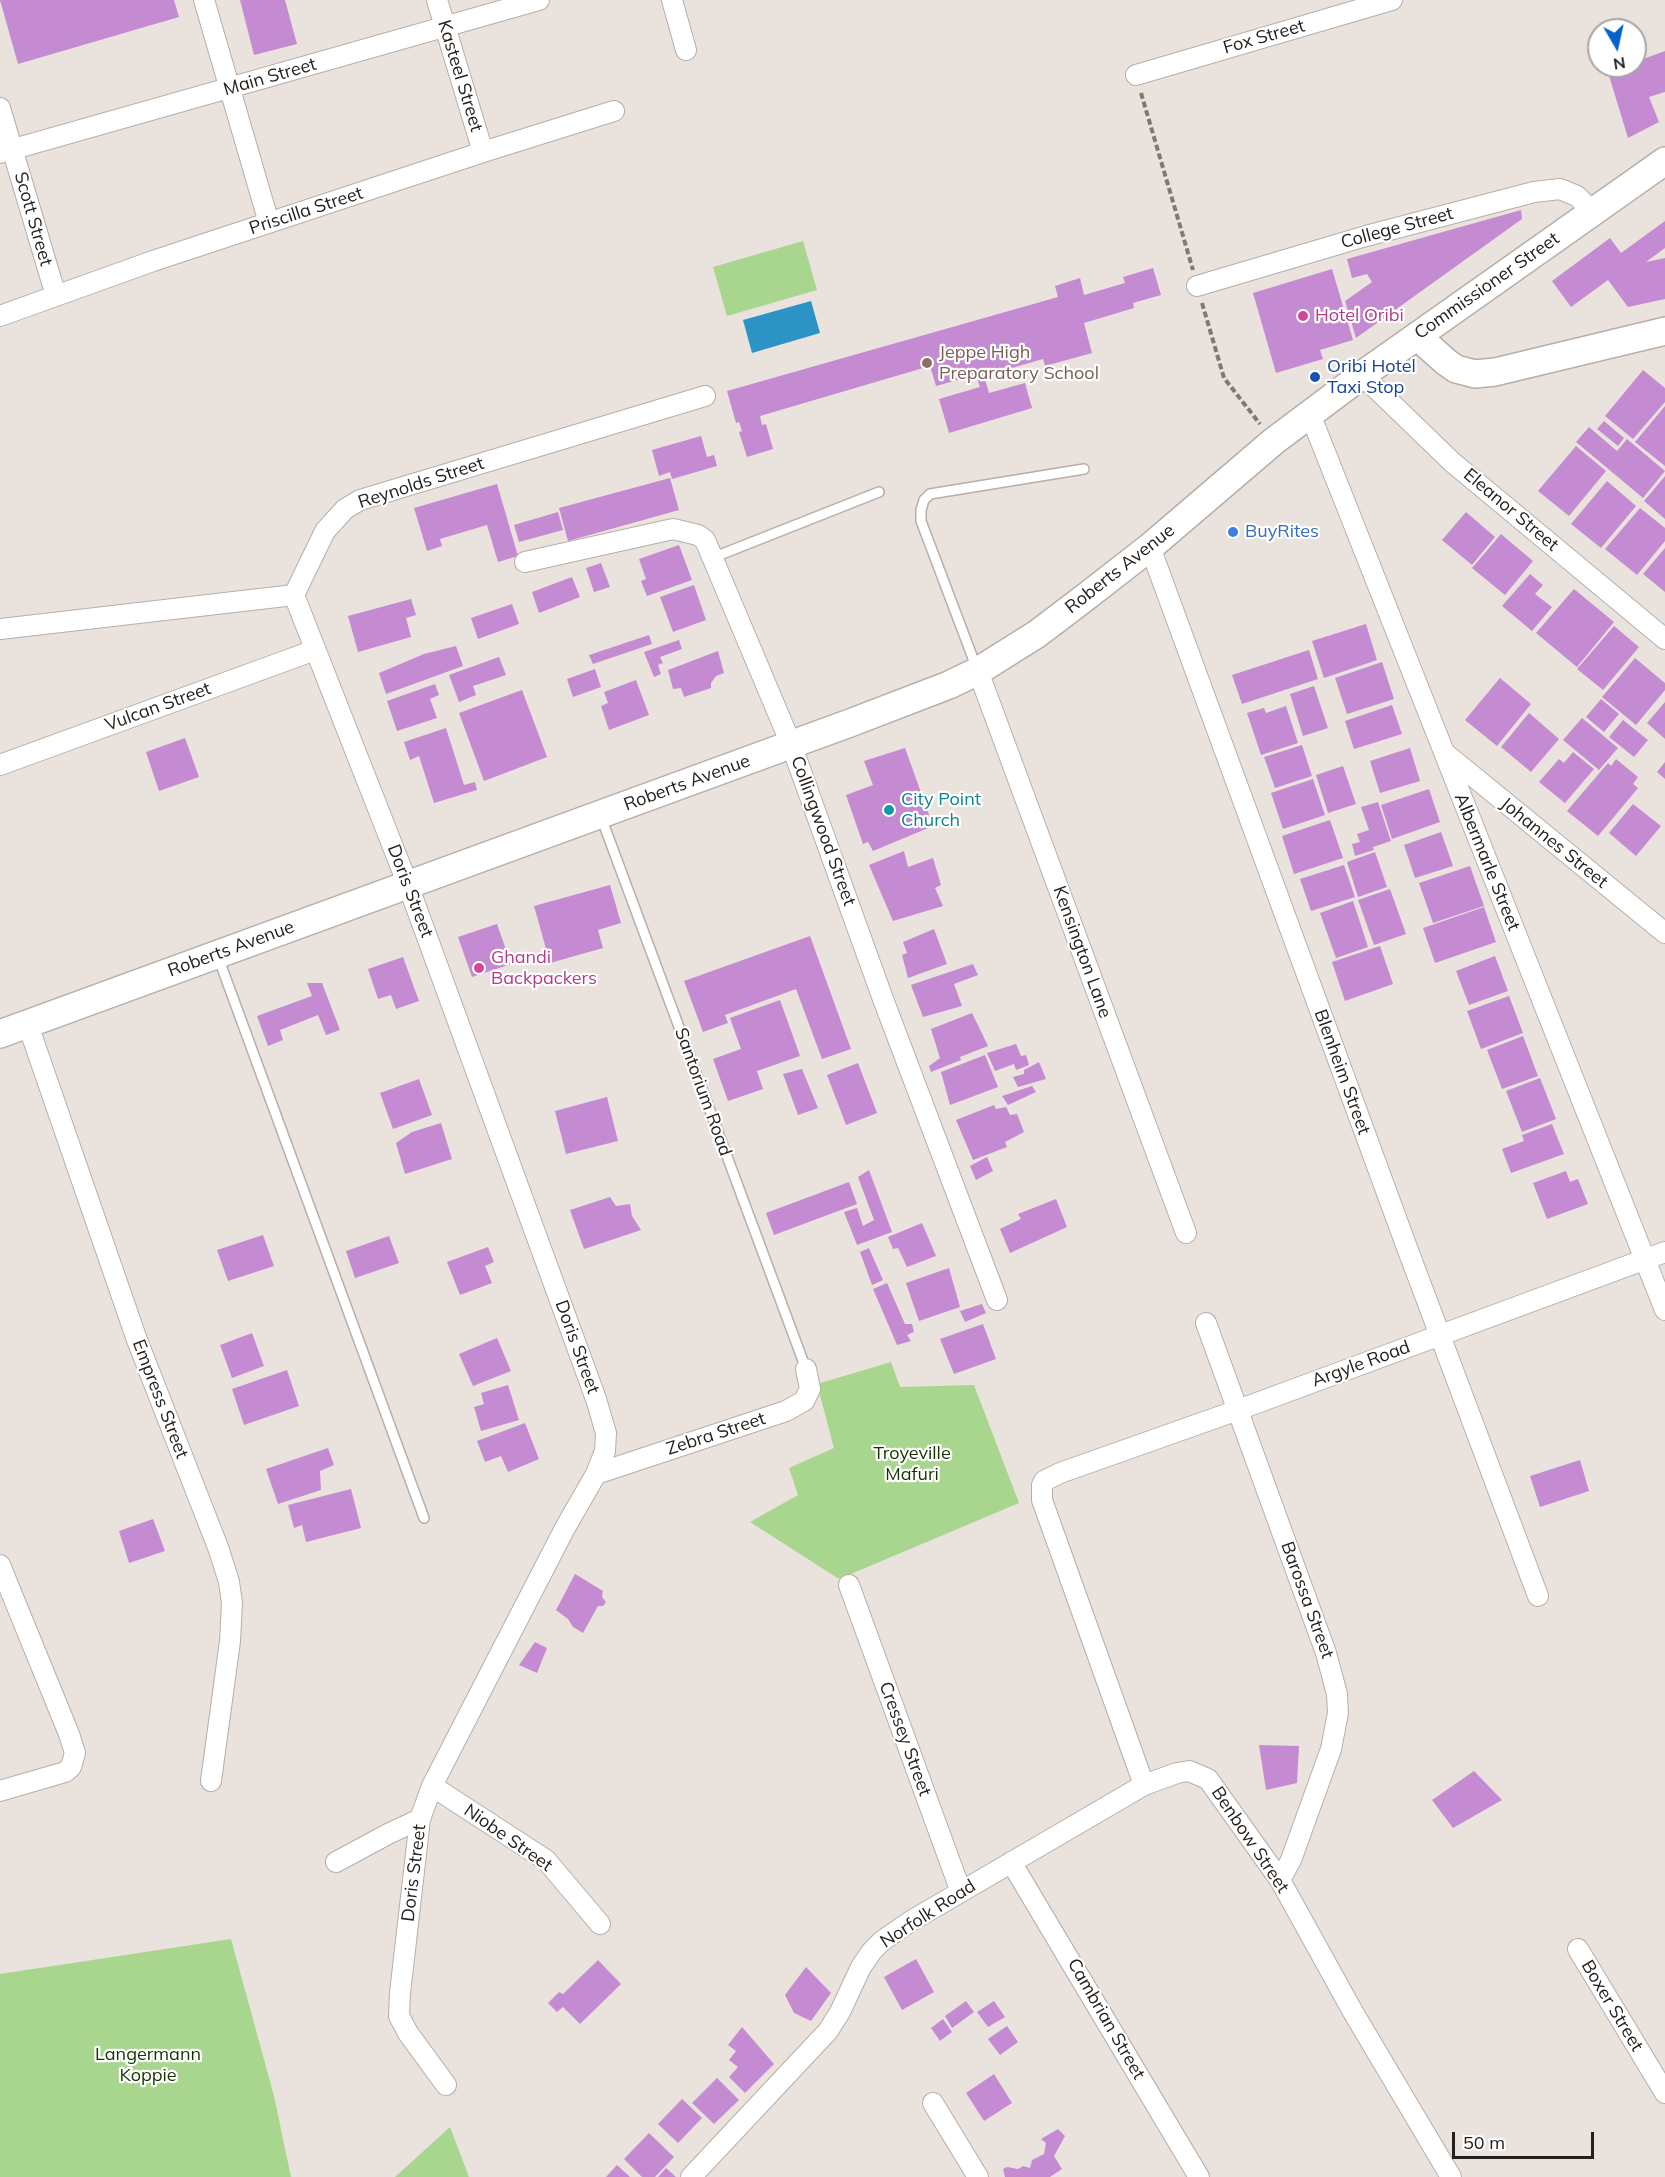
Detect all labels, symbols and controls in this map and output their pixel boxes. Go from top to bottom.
street label: Fox Street [1221,15,1307,59]
street label: Kasteel Street [433,18,487,134]
north arrow [1587,18,1647,78]
street label: Main Street [221,53,319,101]
text: N [1612,53,1627,75]
street label: Scott Street [9,169,57,269]
street label: Priscilla Street [246,182,366,240]
street label: College Street [1338,203,1456,253]
street label: Commissioner Street [1411,228,1563,344]
place label: Hotel Oribi [1315,305,1404,327]
marker: Hotel Oribi [1296,309,1310,323]
place label: Jeppe High Preparatory School [939,342,1099,385]
marker: Jeppe High Preparatory School [920,356,934,370]
place label: Oribi Hotel Taxi Stop [1327,356,1416,398]
marker: Oribi Hotel Taxi Stop [1308,370,1322,384]
street label: Reynolds Street [355,453,487,513]
street label: Eleanor Street [1459,464,1563,556]
street label: Roberts Avenue [1061,520,1179,618]
place label: BuyRites [1245,521,1319,543]
marker: BuyRites [1226,525,1240,539]
street label: Vulcan Street [102,678,214,736]
street label: Roberts Avenue [621,750,753,816]
street label: Collingwood Street [786,753,860,909]
place label: City Point Church [901,789,981,832]
street label: Albermarle Street [1450,790,1524,934]
street label: Johannes Street [1496,793,1612,893]
marker: City Point Church [882,803,896,817]
street label: Doris Street [382,841,438,941]
street label: Kensington Lane [1048,883,1116,1021]
street label: Roberts Avenue [165,916,297,982]
place label: Ghandi Backpackers [491,947,597,990]
marker: Ghandi Backpackers [472,961,486,975]
street label: Blenheim Street [1309,1006,1375,1138]
street label: Santorium Road [670,1025,736,1159]
street label: Doris Street [550,1297,604,1397]
street label: Empress Street [127,1336,193,1462]
street label: Argyle Road [1309,1336,1413,1392]
street label: Zebra Street [664,1408,768,1460]
park label: Troyeville Mafuri [873,1443,951,1486]
street label: Barossa Street [1276,1539,1338,1661]
street label: Cressey Street [874,1679,936,1799]
street label: Benbow Street [1206,1783,1294,1897]
street label: Niobe Street [460,1800,556,1876]
street label: Doris Street [397,1823,431,1923]
street label: Norfolk Road [876,1875,980,1953]
street label: Cambrian Street [1063,1955,1149,2083]
street label: Boxer Street [1576,1956,1648,2056]
park label: Langermann Koppie [95,2044,201,2086]
scale bar [1455,2120,1598,2158]
text: 50 m [1463,2131,1505,2154]

